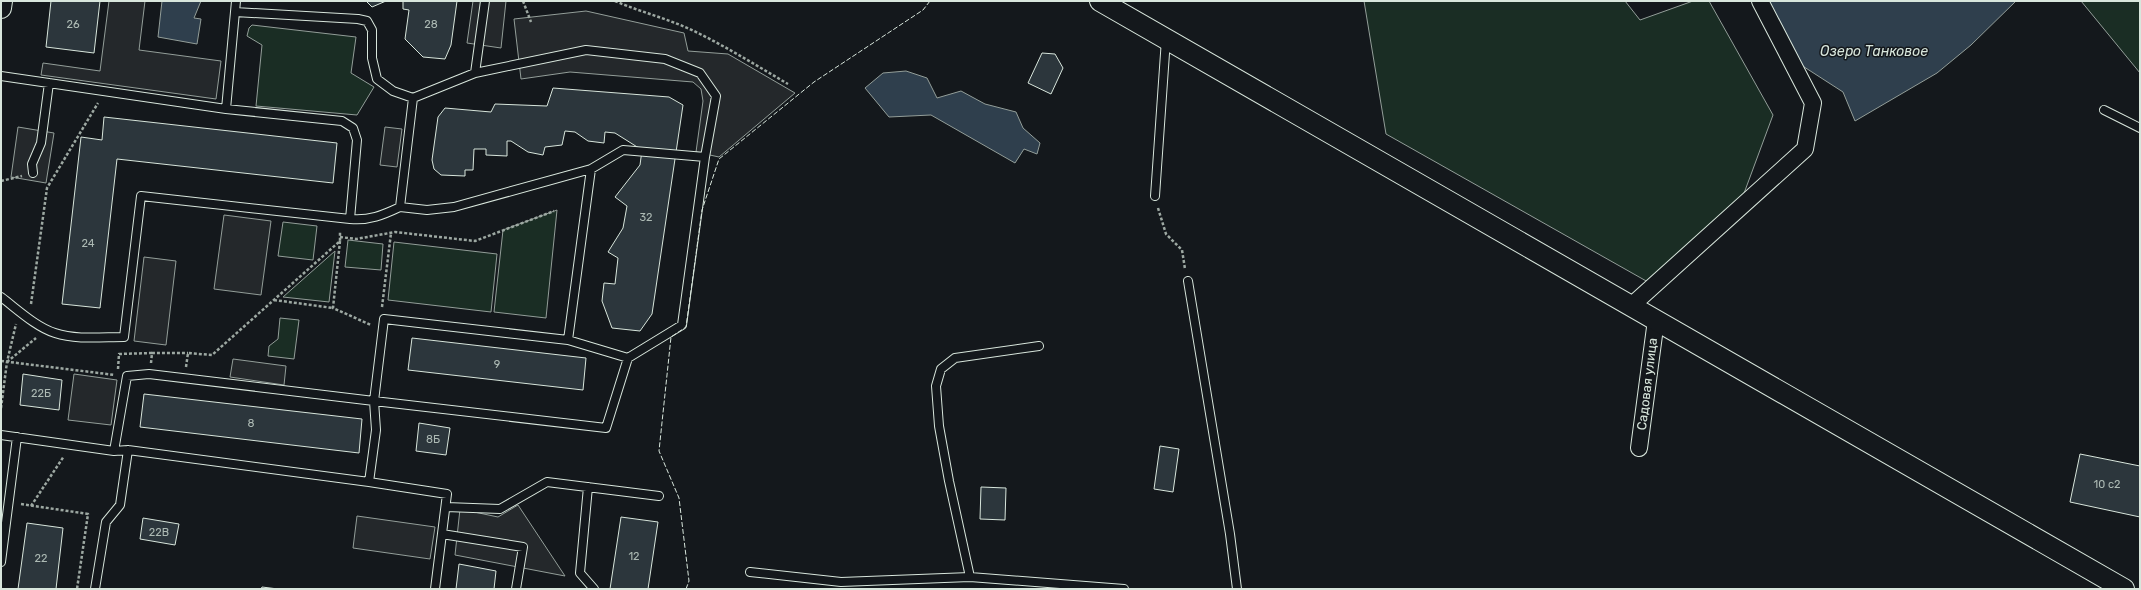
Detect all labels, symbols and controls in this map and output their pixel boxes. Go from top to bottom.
house number: 26 [66,18,80,31]
house number: 28 [424,18,438,31]
water label: Озеро Танковое [1820,43,1928,60]
house number: 32 [639,211,653,224]
house number: 24 [81,237,95,250]
street label: Садовая улица [1634,337,1660,431]
house number: 9 [494,358,500,371]
house number: 22Б [31,387,51,400]
house number: 8 [248,417,255,430]
house number: 8Б [426,433,440,446]
house number: 10 с2 [2094,478,2120,491]
house number: 22В [149,526,169,539]
house number: 12 [628,550,640,563]
house number: 22 [35,552,47,565]

